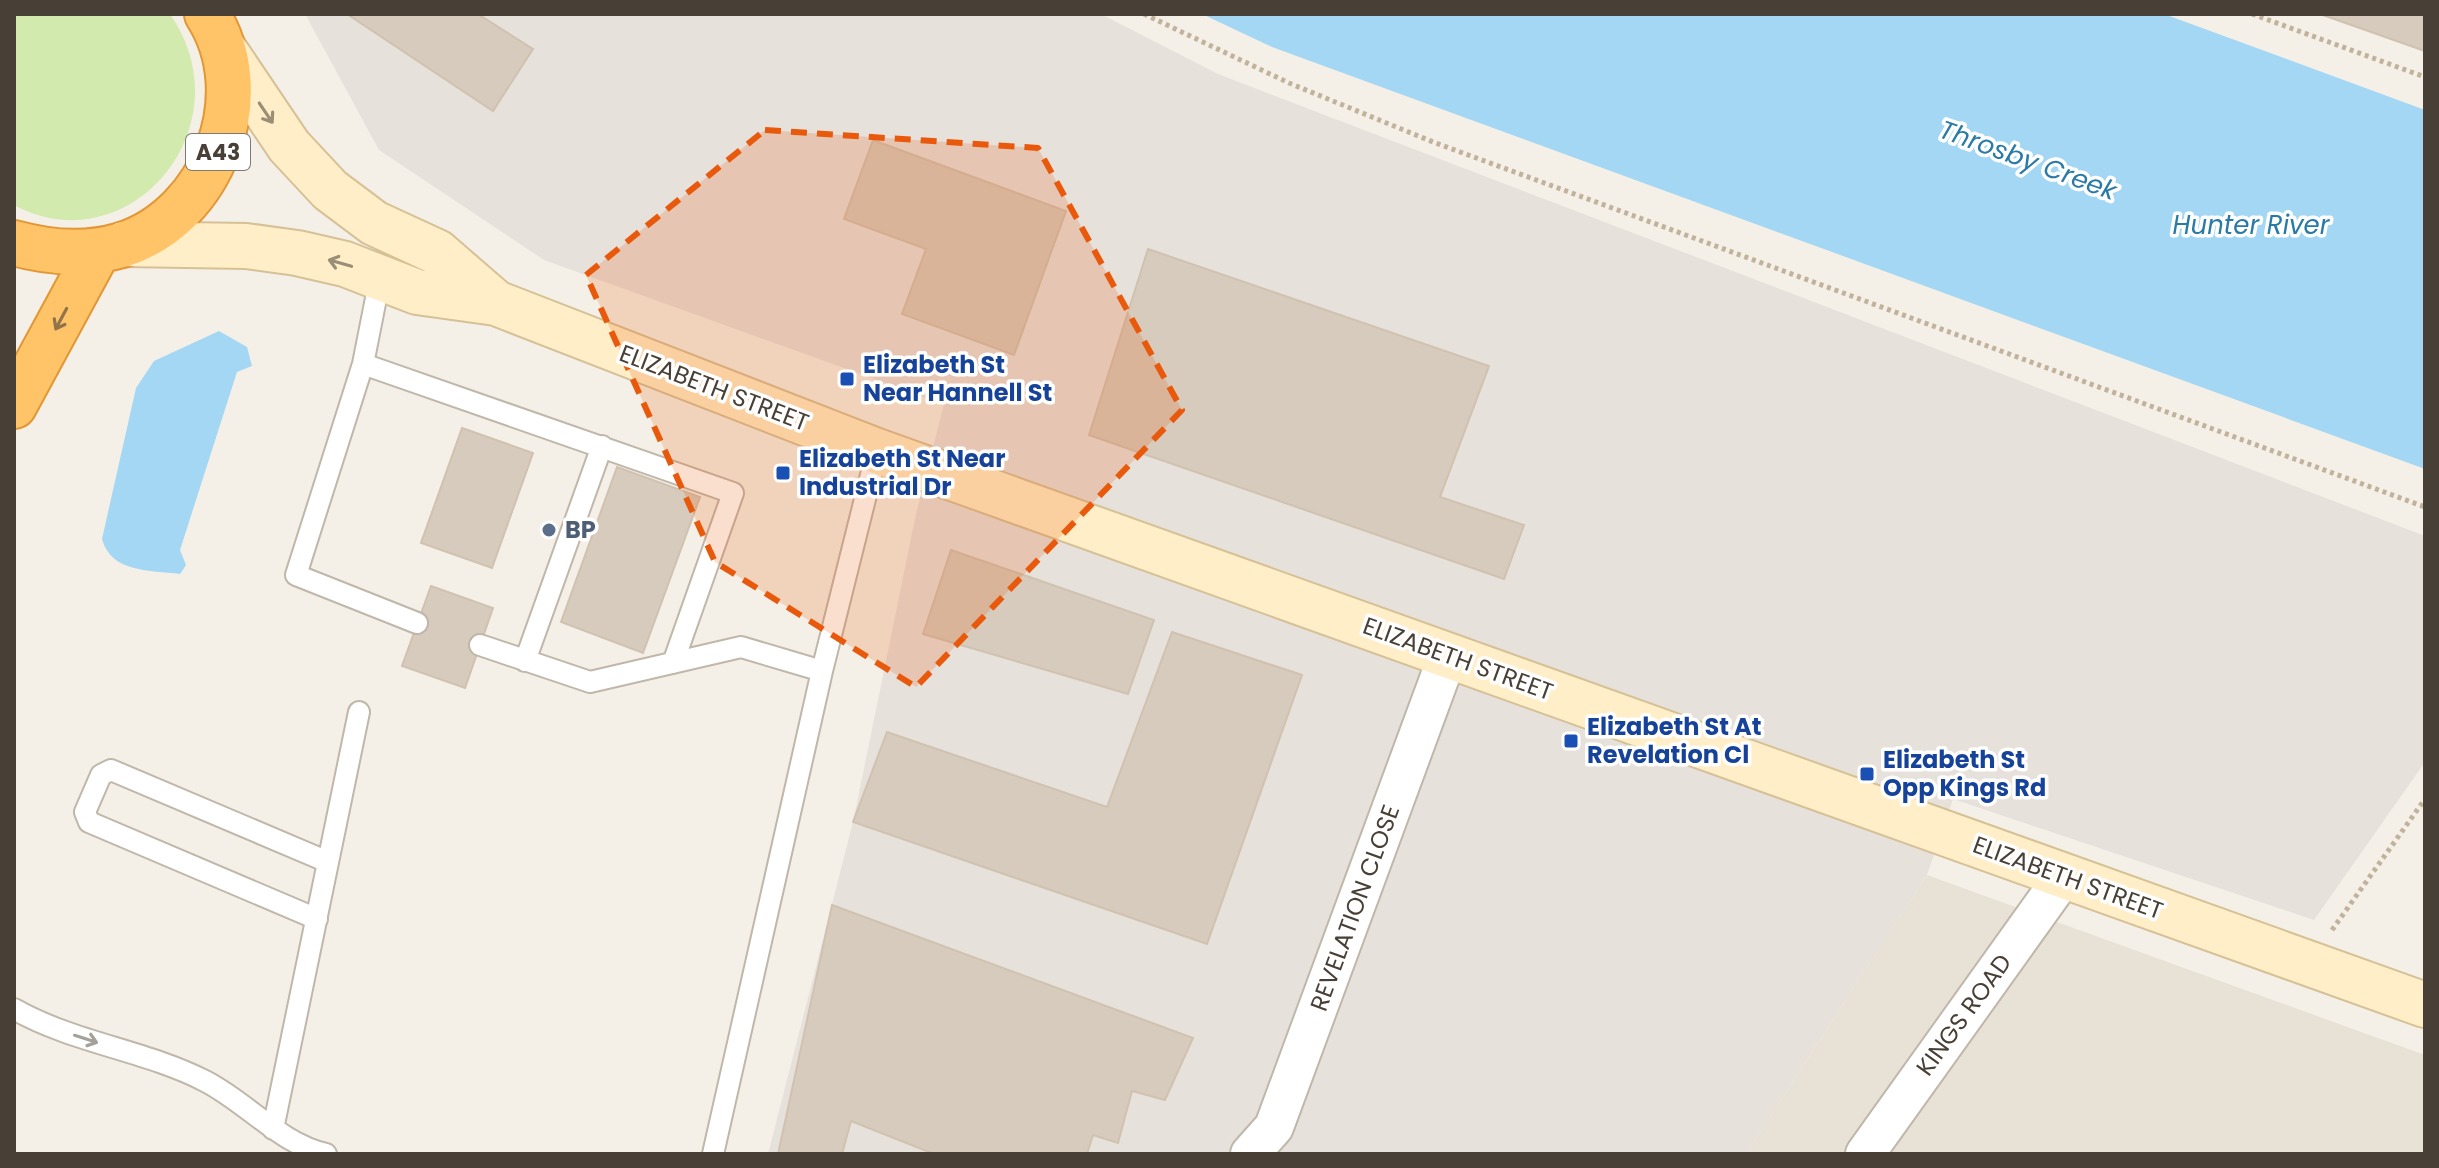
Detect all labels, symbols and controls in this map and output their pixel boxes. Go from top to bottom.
one-way arrow [258,101,275,123]
water label: Throsby Creek [1934,111,2123,209]
road number: A43 [186,134,250,170]
water label: Hunter River [2173,207,2331,243]
one-way arrow [327,255,353,270]
one-way arrow [53,307,68,331]
street label: ELIZABETH STREET [615,336,813,439]
place label: Elizabeth St Near Hannell St [863,348,1052,409]
marker: Elizabeth St Near Hannell St [838,370,856,388]
place label: Elizabeth St Near Industrial Dr [799,442,1005,503]
marker: Elizabeth St Near Industrial Dr [774,464,792,482]
place label: BP [565,513,596,546]
marker: BP [540,521,558,539]
street label: ELIZABETH STREET [1359,609,1558,708]
place label: Elizabeth St At Revelation Cl [1587,710,1761,771]
marker: Elizabeth St At Revelation Cl [1562,732,1580,750]
place label: Elizabeth St Opp Kings Rd [1883,743,2046,804]
marker: Elizabeth St Opp Kings Rd [1858,765,1876,783]
street label: REVELATION CLOSE [1302,800,1407,1016]
street label: ELIZABETH STREET [1969,828,2168,927]
street label: KINGS ROAD [1908,947,2019,1082]
one-way arrow [73,1033,98,1048]

